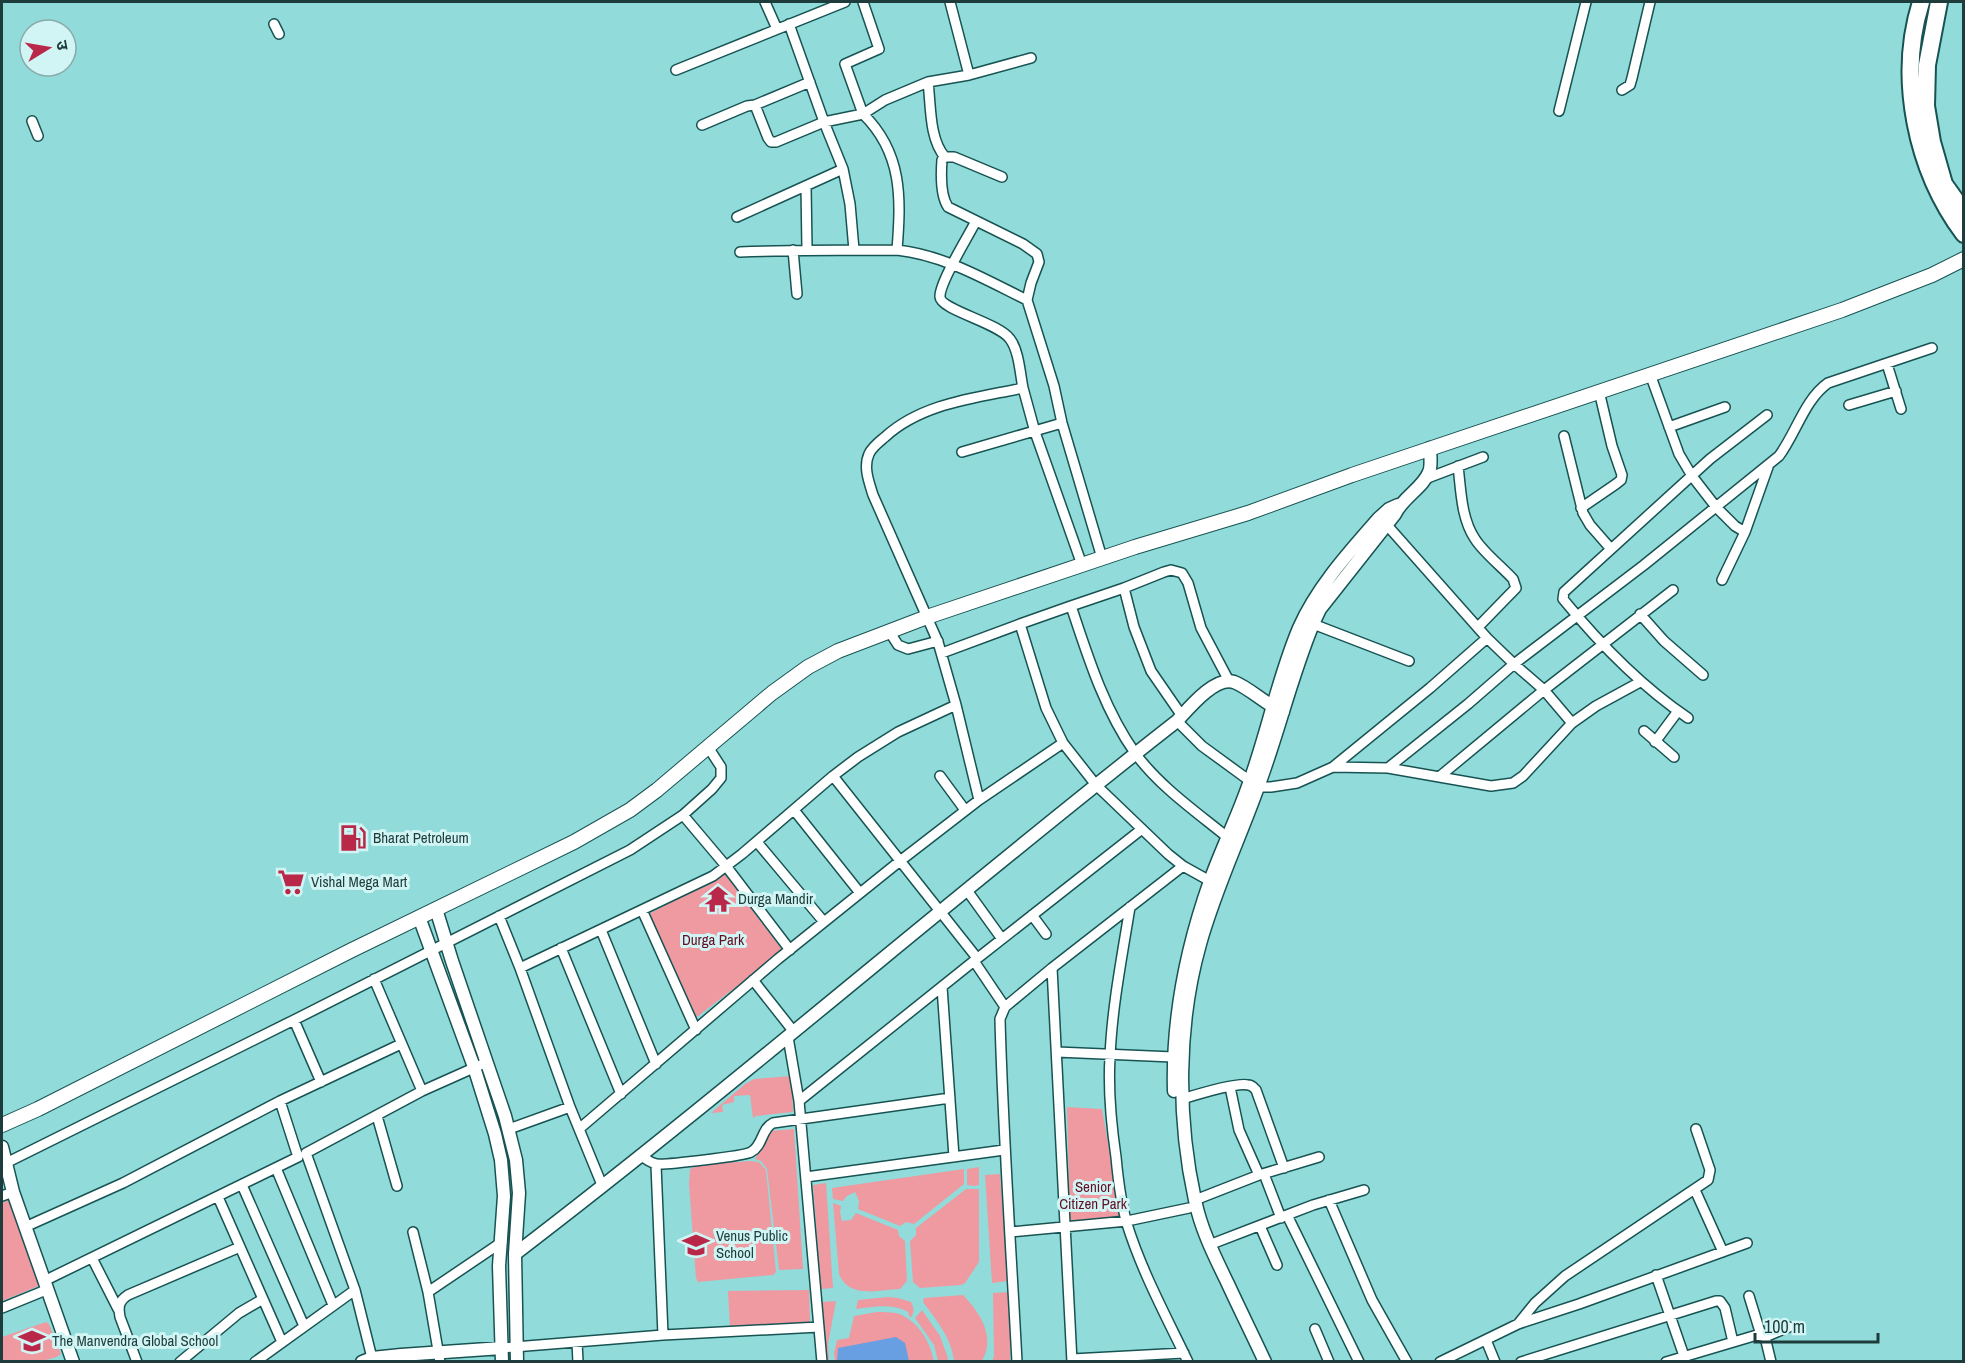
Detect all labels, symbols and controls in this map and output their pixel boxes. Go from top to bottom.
north arrow [18,18,78,78]
text: उ [51,38,75,52]
fuel station icon: Bharat Petroleum [338,823,368,853]
place label: Bharat Petroleum [373,827,469,848]
supermarket icon: Vishal Mega Mart [276,867,306,897]
place label: Vishal Mega Mart [311,871,408,892]
temple icon: Durga Mandir [703,884,733,914]
place label: Durga Mandir [738,888,813,909]
park label: Durga Park [682,929,745,950]
park label: Senior Citizen Park [1059,1176,1128,1214]
place label: Venus Public School [716,1225,788,1263]
school or university icon: Venus Public School [681,1230,711,1260]
scale bar [1755,1306,1878,1344]
text: 100 m [1764,1314,1805,1339]
school or university icon: The Manvendra Global School [17,1326,47,1356]
place label: The Manvendra Global School [52,1330,218,1351]

